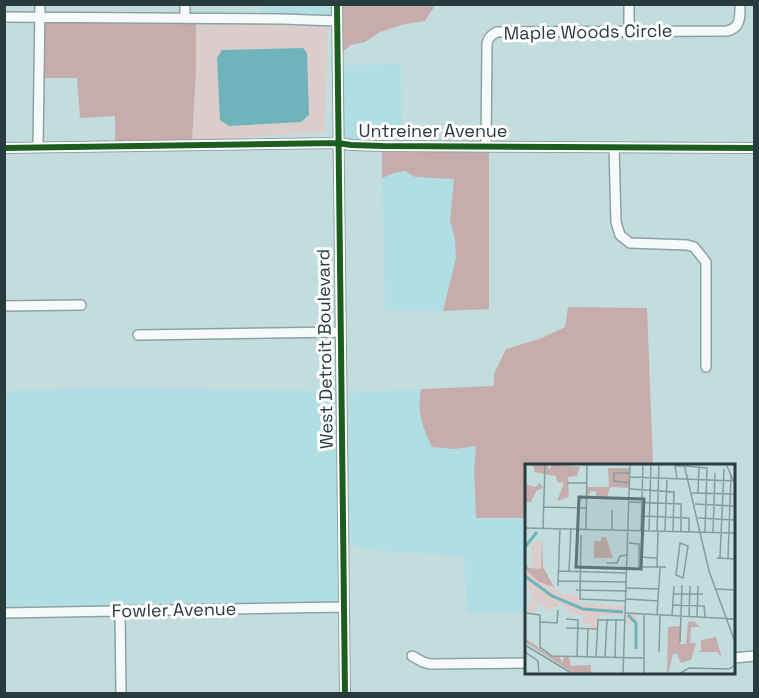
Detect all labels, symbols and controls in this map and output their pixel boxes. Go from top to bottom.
street label: Maple Woods Circle [503,19,673,44]
street label: Untreiner Avenue [358,119,508,142]
street label: West Detroit Boulevard [311,249,338,449]
inset map [525,464,735,674]
street label: Fowler Avenue [111,597,237,622]

